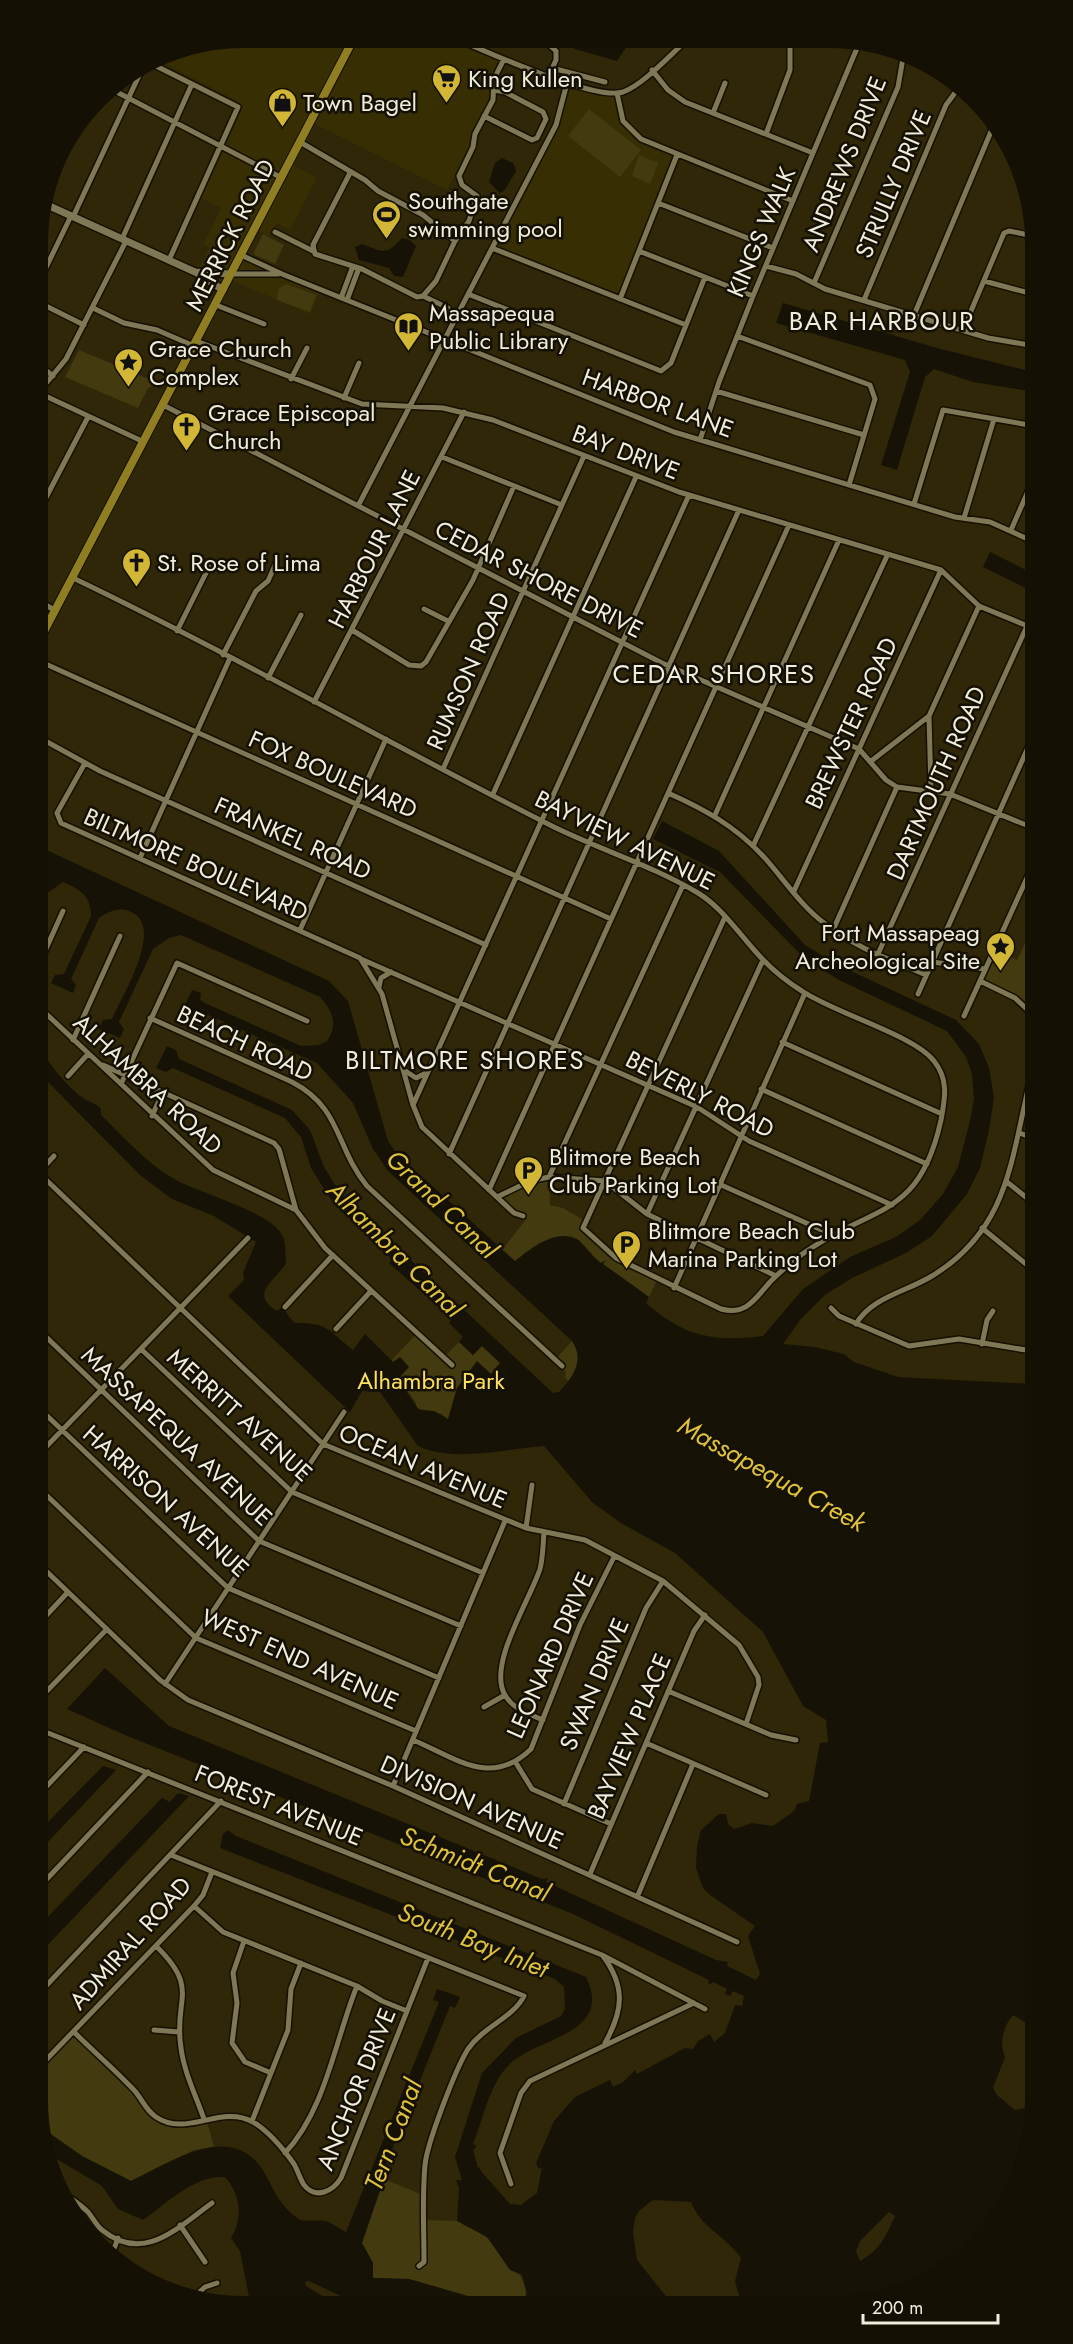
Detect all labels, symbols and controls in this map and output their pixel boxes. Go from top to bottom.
place label: King Kullen [468,61,583,96]
supermarket icon: King Kullen [431,62,463,104]
street label: ANDREWS DRIVE [793,71,895,257]
place label: Town Bagel [303,85,417,120]
shop icon: Town Bagel [266,86,298,128]
street label: STRULLY DRIVE [846,104,940,264]
street label: MERRICK ROAD [177,153,283,317]
street label: KINGS WALK [718,161,804,303]
place label: Southgate swimming pool [408,183,563,246]
sports icon: Southgate swimming pool [371,198,403,240]
place label: Massapequa Public Library [429,295,569,358]
district label: BAR HARBOUR [789,302,975,340]
library icon: Massapequa Public Library [392,310,424,352]
place label: Grace Church Complex [149,331,292,394]
place icon: Grace Church Complex [112,346,144,388]
street label: HARBOR LANE [577,359,739,447]
place label: Grace Episcopal Church [208,395,376,458]
church icon: Grace Episcopal Church [171,410,203,452]
street label: BAY DRIVE [567,415,685,489]
street label: HARBOUR LANE [319,464,429,634]
street label: CEDAR SHORE DRIVE [429,511,649,647]
place label: St. Rose of Lima [157,545,321,580]
church icon: St. Rose of Lima [120,546,152,588]
street label: RUMSON ROAD [418,586,518,756]
street label: BREWSTER ROAD [796,631,906,815]
district label: CEDAR SHORES [612,655,816,693]
street label: DARTMOUTH ROAD [878,680,994,886]
street label: FOX BOULEVARD [243,721,423,827]
street label: BAYVIEW AVENUE [529,781,721,899]
street label: FRANKEL ROAD [209,788,377,888]
street label: BILTMORE BOULEVARD [78,799,314,929]
place label: Fort Massapeag Archeological Site [795,915,980,978]
place icon: Fort Massapeag Archeological Site [985,930,1017,972]
street label: BEACH ROAD [171,996,319,1090]
street label: ALHAMBRA ROAD [66,1005,230,1163]
district label: BILTMORE SHORES [345,1041,585,1079]
street label: BEVERLY ROAD [620,1041,780,1147]
place label: Blitmore Beach Club Parking Lot [549,1139,717,1202]
water label: Grand Canal [377,1141,508,1268]
parking icon: Blitmore Beach Club Parking Lot [512,1154,544,1196]
water label: Alhambra Canal [317,1171,473,1327]
place label: Blitmore Beach Club Marina Parking Lot [648,1213,855,1276]
parking icon: Blitmore Beach Club Marina Parking Lot [611,1228,643,1270]
street label: MASSAPEQUA AVENUE [74,1338,280,1534]
street label: MERRITT AVENUE [160,1340,320,1490]
park label: Alhambra Park [357,1363,505,1398]
water label: Massapequa Creek [671,1407,874,1542]
street label: OCEAN AVENUE [334,1415,512,1517]
street label: HARRISON AVENUE [75,1417,257,1585]
street label: LEONARD DRIVE [498,1566,602,1744]
street label: WEST END AVENUE [196,1600,404,1718]
street label: SWAN DRIVE [550,1612,638,1756]
street label: BAYVIEW PLACE [578,1648,680,1824]
street label: DIVISION AVENUE [375,1746,569,1858]
street label: FOREST AVENUE [190,1755,368,1855]
water label: Schmidt Canal [394,1817,557,1912]
street label: ADMIRAL ROAD [61,1869,199,2017]
water label: South Bay Inlet [392,1893,556,1988]
street label: ANCHOR DRIVE [307,2003,405,2175]
water label: Tern Canal [354,2072,432,2196]
scale bar [863,2287,998,2325]
text: 200 m [872,2295,923,2321]

